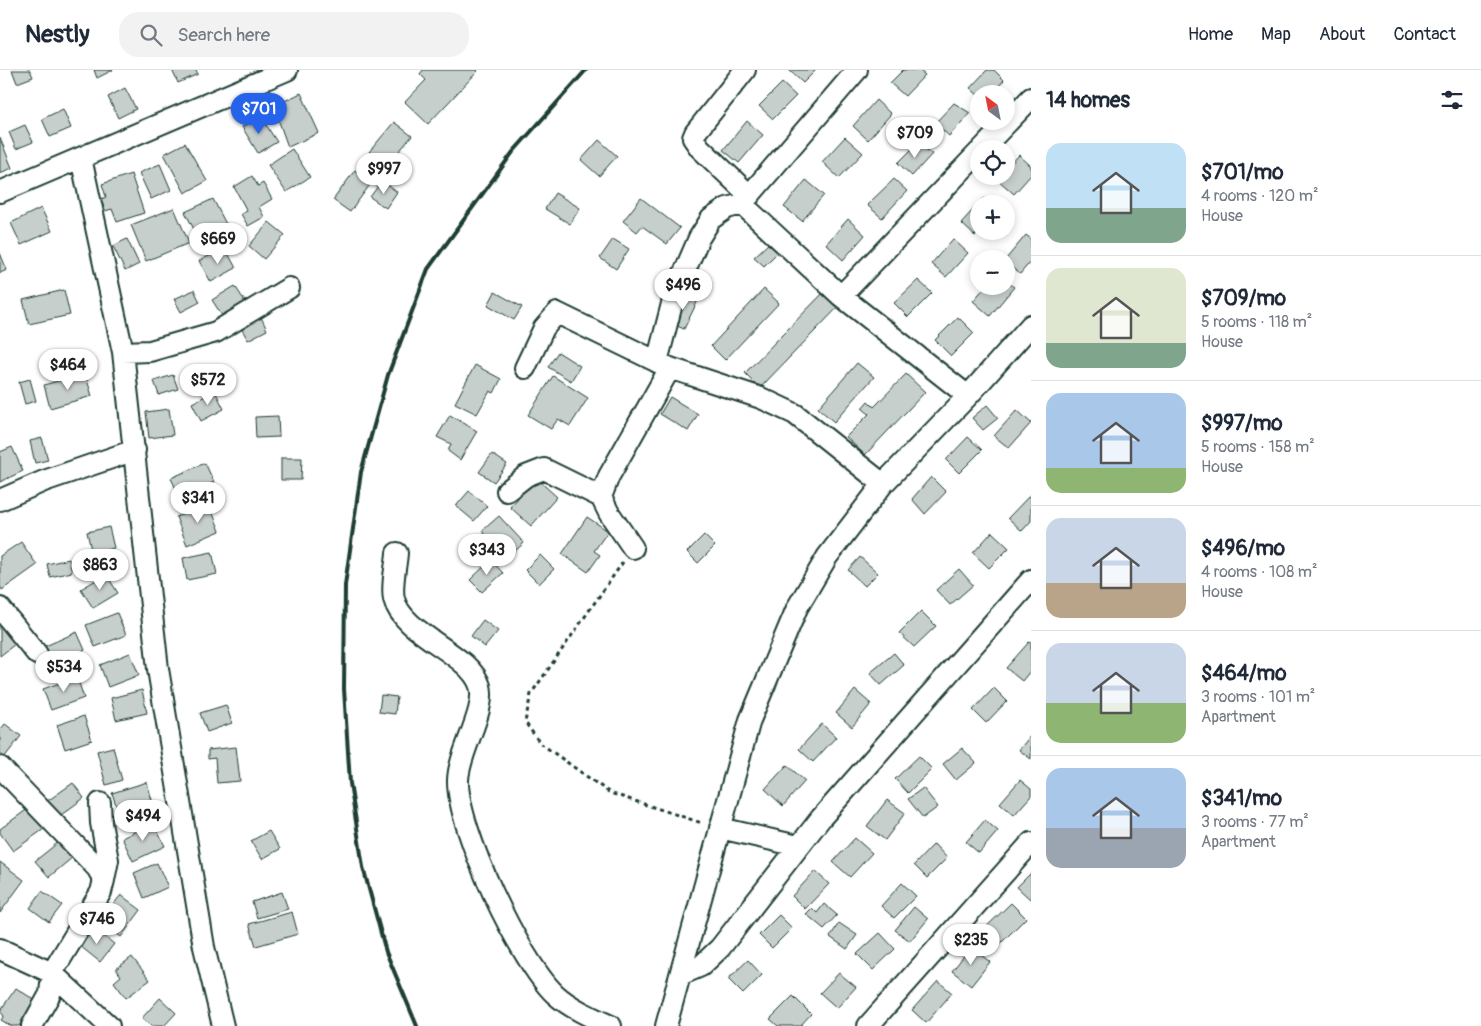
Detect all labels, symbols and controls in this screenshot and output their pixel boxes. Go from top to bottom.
search box [119,12,469,57]
text: Nestly [25,20,89,49]
icon: search [137,21,165,49]
text: Search here [177,23,270,47]
text: Home [1188,23,1233,46]
text: Map [1261,23,1291,46]
text: About [1319,23,1365,46]
text: Contact [1393,23,1456,46]
north arrow [970,85,1015,130]
map controls [970,85,1015,295]
icon: filters [1438,86,1466,114]
text: 14 homes [1046,87,1130,114]
pin: $701 [229,92,289,135]
text: $701 [242,99,276,119]
pin: $709 [885,116,945,159]
text: $709 [897,123,933,143]
button: locate [970,140,1015,185]
pin: $997 [354,152,414,195]
text: $997 [367,159,401,179]
text: $701/mo [1201,159,1284,186]
icon: home [1086,163,1146,223]
text: 4 rooms · 120 m² [1201,186,1318,206]
button: + [970,195,1015,240]
text: House [1201,206,1243,226]
pin: $669 [188,222,248,265]
text: $669 [200,229,236,249]
button: − [970,250,1015,295]
pin: $496 [653,268,713,311]
text: $496 [665,275,701,295]
text: $709/mo [1201,285,1286,312]
icon: home [1086,288,1146,348]
text: 5 rooms · 118 m² [1201,312,1312,332]
text: House [1201,332,1243,352]
pin: $464 [38,348,98,391]
text: $464 [50,355,86,375]
pin: $572 [178,364,238,406]
text: $572 [191,370,225,390]
text: $997/mo [1201,410,1283,437]
icon: home [1086,413,1146,473]
text: 5 rooms · 158 m² [1201,437,1315,457]
text: House [1201,457,1243,477]
pin: $341 [168,482,228,524]
text: $341 [181,488,215,508]
pin: $343 [457,534,517,576]
text: $496/mo [1201,535,1285,562]
icon: home [1086,538,1146,598]
text: $343 [469,540,505,560]
pin: $863 [70,548,130,591]
text: $863 [83,555,117,575]
text: 4 rooms · 108 m² [1201,562,1318,582]
text: House [1201,582,1243,602]
pin: $534 [34,650,94,693]
text: $534 [46,657,82,677]
text: $464/mo [1201,660,1286,687]
icon: home [1086,663,1146,723]
text: 3 rooms · 101 m² [1201,687,1315,707]
text: Apartment [1201,707,1276,727]
text: $341/mo [1201,785,1282,812]
icon: home [1086,788,1146,848]
pin: $494 [113,800,173,842]
text: $494 [125,806,161,826]
text: 3 rooms · 77 m² [1201,812,1309,832]
text: Apartment [1201,832,1276,852]
pin: $746 [67,902,127,945]
text: $746 [79,909,115,929]
pin: $235 [941,924,1001,966]
text: $235 [954,930,988,950]

